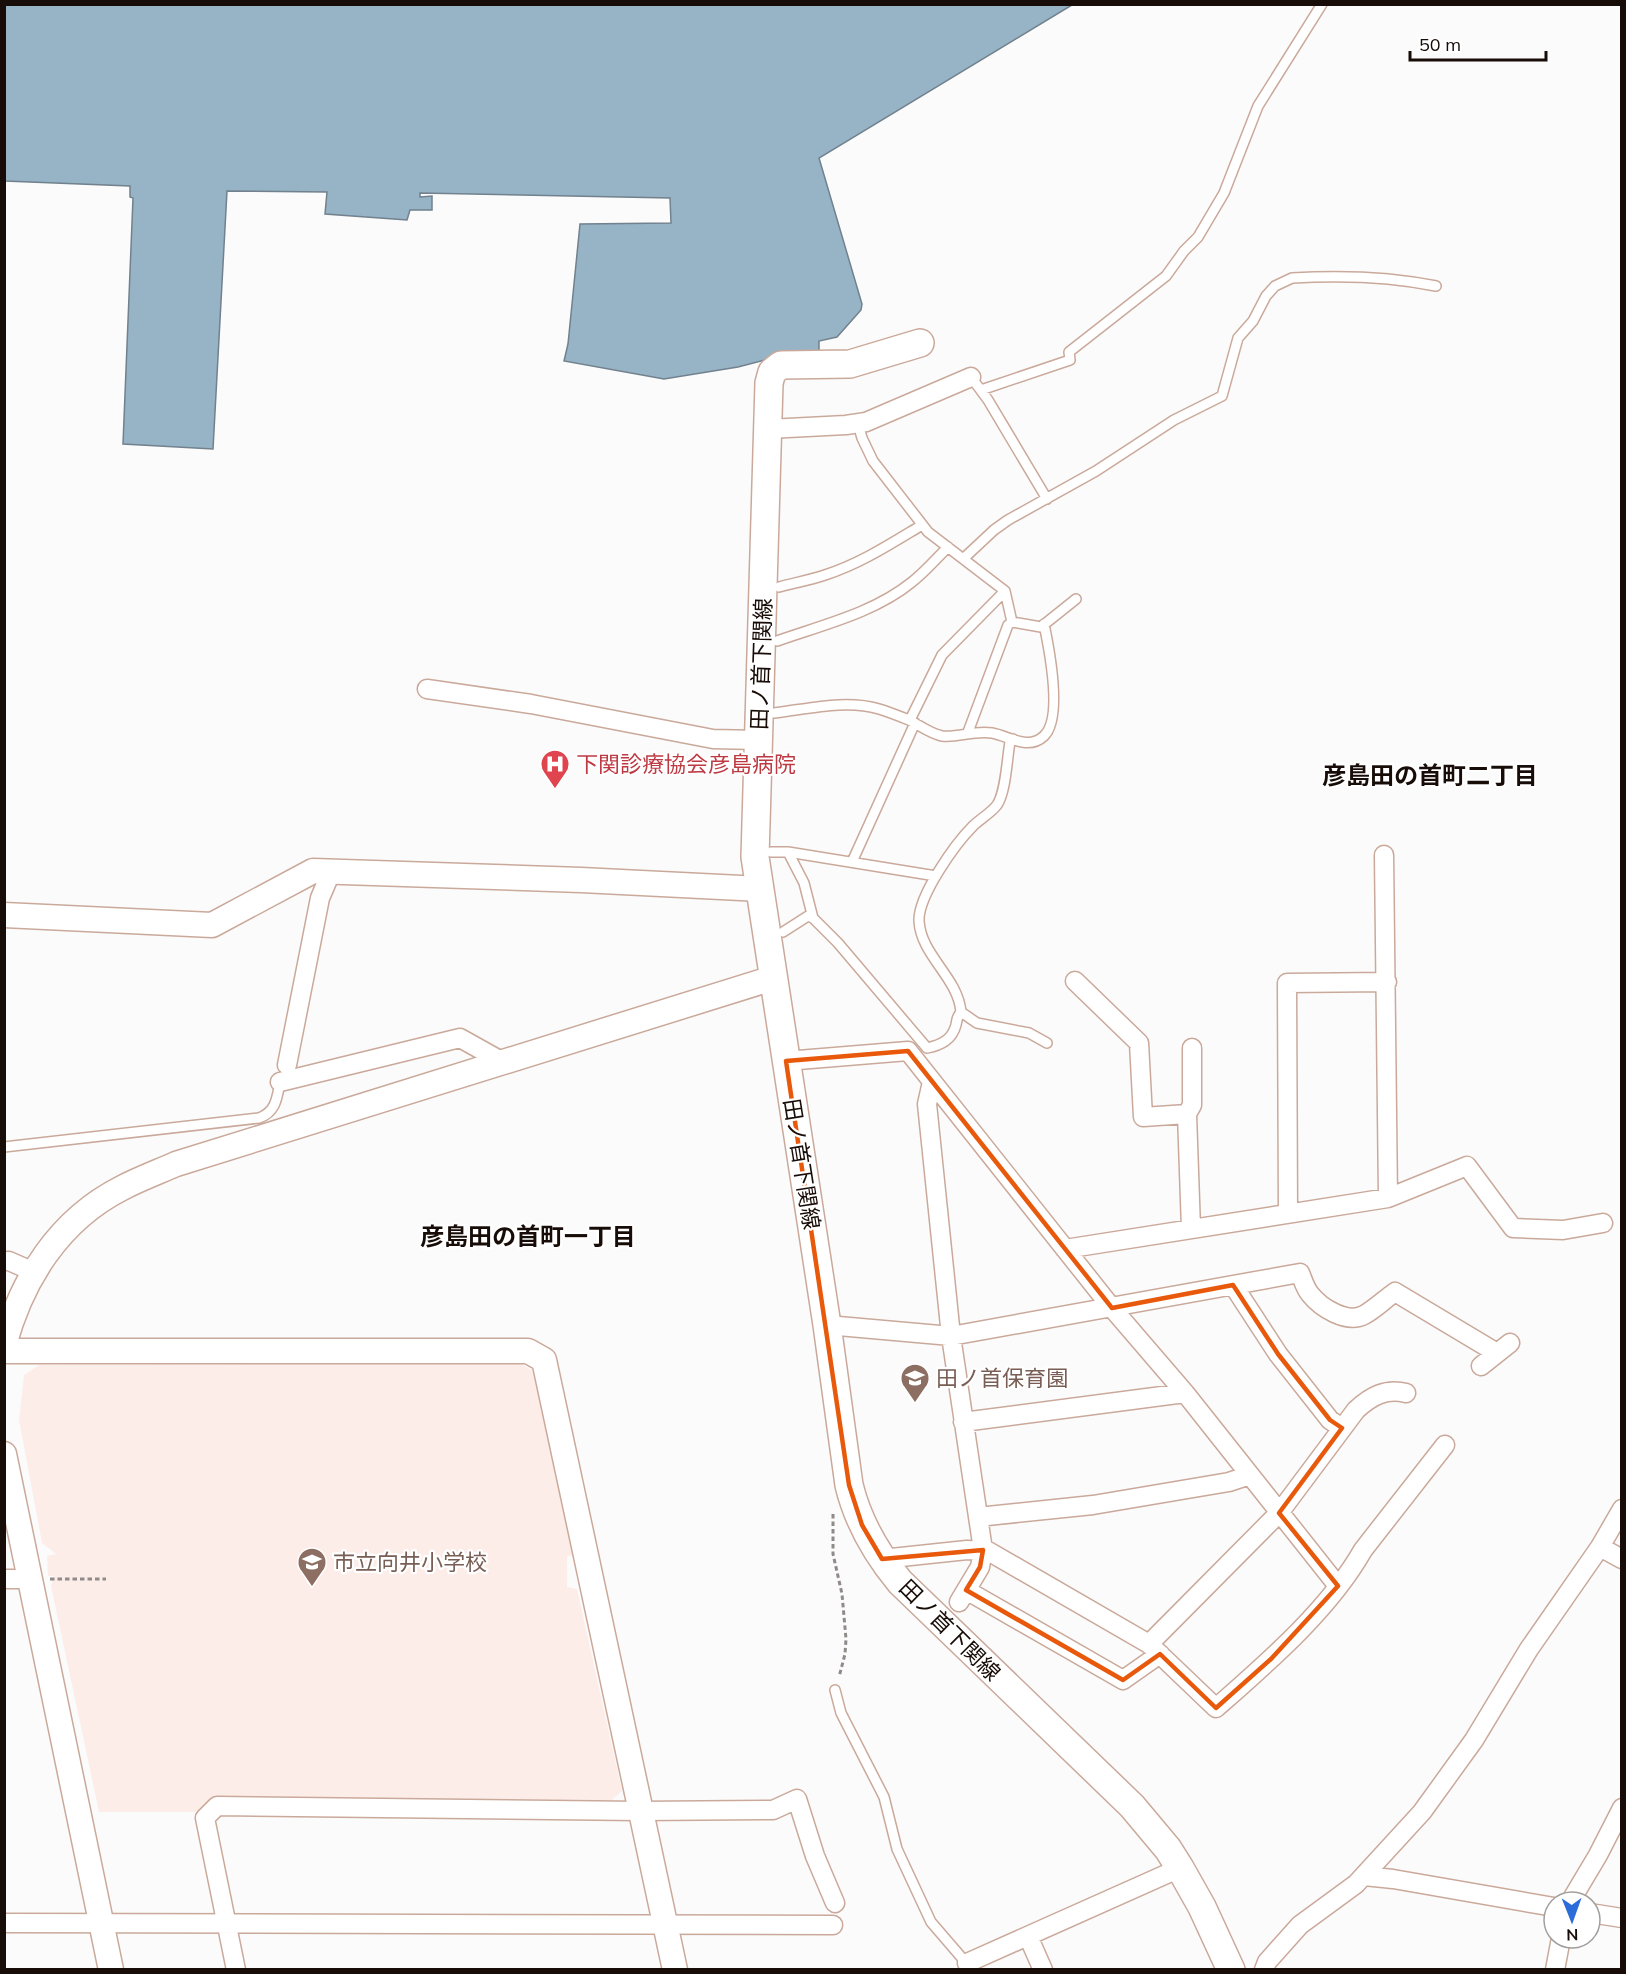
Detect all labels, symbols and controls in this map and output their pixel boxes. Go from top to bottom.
scale bar [1410,24,1546,62]
text: 50 m [1419,33,1461,56]
street label: 田ノ首下関線 [745,598,777,730]
hospital icon: 下関診療協会彦島病院 [539,748,571,790]
place label: 下関診療協会彦島病院 [576,750,796,778]
district label: 彦島田の首町二丁目 [1322,760,1538,790]
street label: 田ノ首下関線 [778,1097,826,1231]
district label: 彦島田の首町一丁目 [420,1221,636,1251]
school or university icon: 田ノ首保育園 [899,1362,931,1404]
place label: 田ノ首保育園 [936,1364,1068,1392]
school or university icon: 市立向井小学校 [296,1546,328,1588]
place label: 市立向井小学校 [333,1548,487,1576]
street label: 田ノ首下関線 [893,1573,1007,1687]
north arrow [1542,1890,1602,1950]
text: N [1566,1925,1578,1945]

